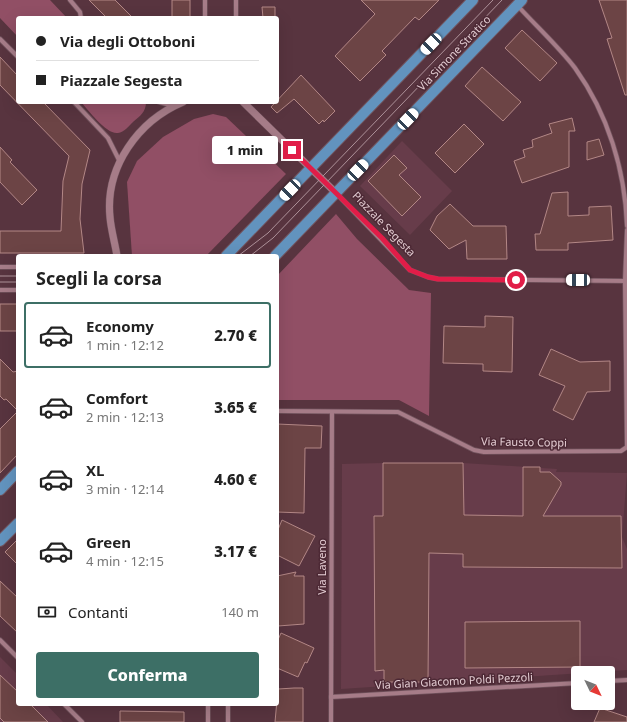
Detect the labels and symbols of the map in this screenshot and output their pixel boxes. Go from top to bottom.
street label: Via Simone Stratico [414,11,494,94]
car [418,31,444,57]
car [395,106,421,132]
callout: 1 min [212,136,278,164]
route end [283,141,301,159]
car [345,157,371,183]
car [277,177,303,203]
street label: Piazzale Segesta [350,188,419,259]
route start [507,271,525,289]
car [566,274,590,286]
street label: Via Fausto Coppi [481,433,567,450]
street label: Via Laveno [314,539,329,595]
north arrow [571,666,615,710]
street label: Via Gian Giacomo Poldi Pezzoli [375,669,533,692]

